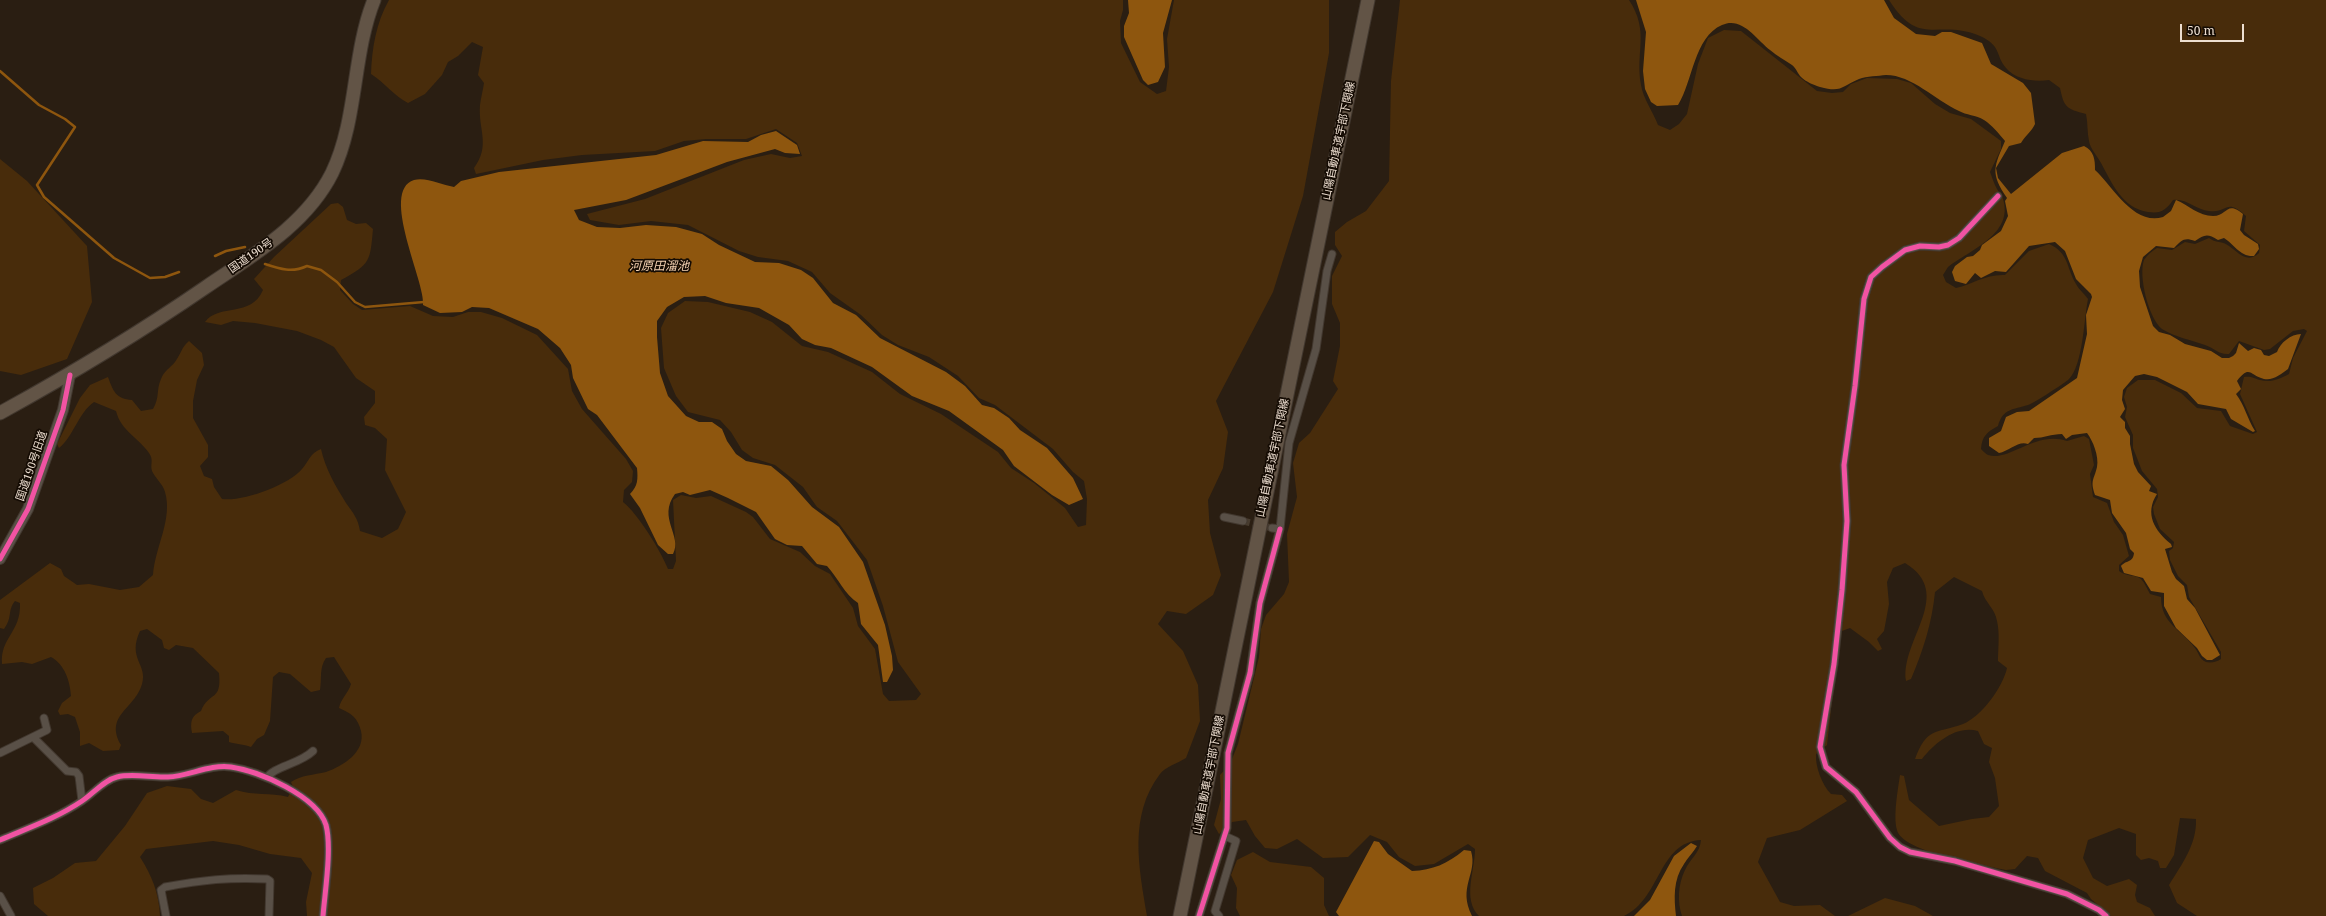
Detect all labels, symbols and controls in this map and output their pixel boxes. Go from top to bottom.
scale bar [2182,16,2246,42]
text: 50 m [2187,22,2215,39]
street label: 山陽自動車道宇部下関線 [1320,80,1358,202]
street label: 国道190号 [226,236,276,276]
water label: 河原田溜池 [629,260,689,274]
street label: 山陽自動車道宇部下関線 [1254,397,1292,519]
street label: 国道190号旧道 [14,429,50,503]
street label: 山陽自動車道宇部下関線 [1191,714,1227,836]

